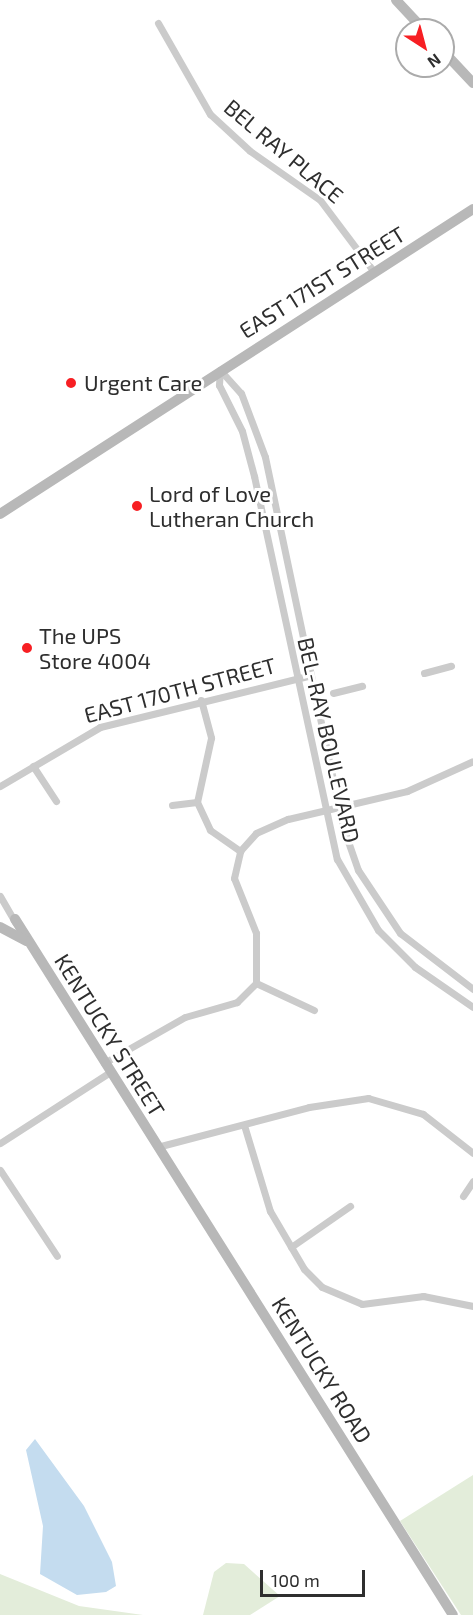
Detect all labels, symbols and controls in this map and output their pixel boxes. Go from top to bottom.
north arrow [395,18,455,78]
text: N [424,50,445,72]
street label: BEL RAY PLACE [219,93,349,209]
street label: EAST 171ST STREET [234,220,410,344]
place label: Urgent Care [84,370,202,396]
marker: Urgent Care [62,374,80,392]
place label: Lord of Love Lutheran Church [149,480,314,532]
marker: Lord of Love Lutheran Church [130,499,144,513]
place label: The UPS Store 4004 [39,622,151,674]
street label: BEL-RAY BOULEVARD [292,634,366,846]
marker: The UPS Store 4004 [20,641,34,655]
street label: EAST 170TH STREET [81,652,279,728]
street label: KENTUCKY STREET [49,949,171,1121]
street label: KENTUCKY ROAD [266,1292,378,1448]
scale bar [263,1558,368,1596]
text: 100 m [271,1569,320,1591]

